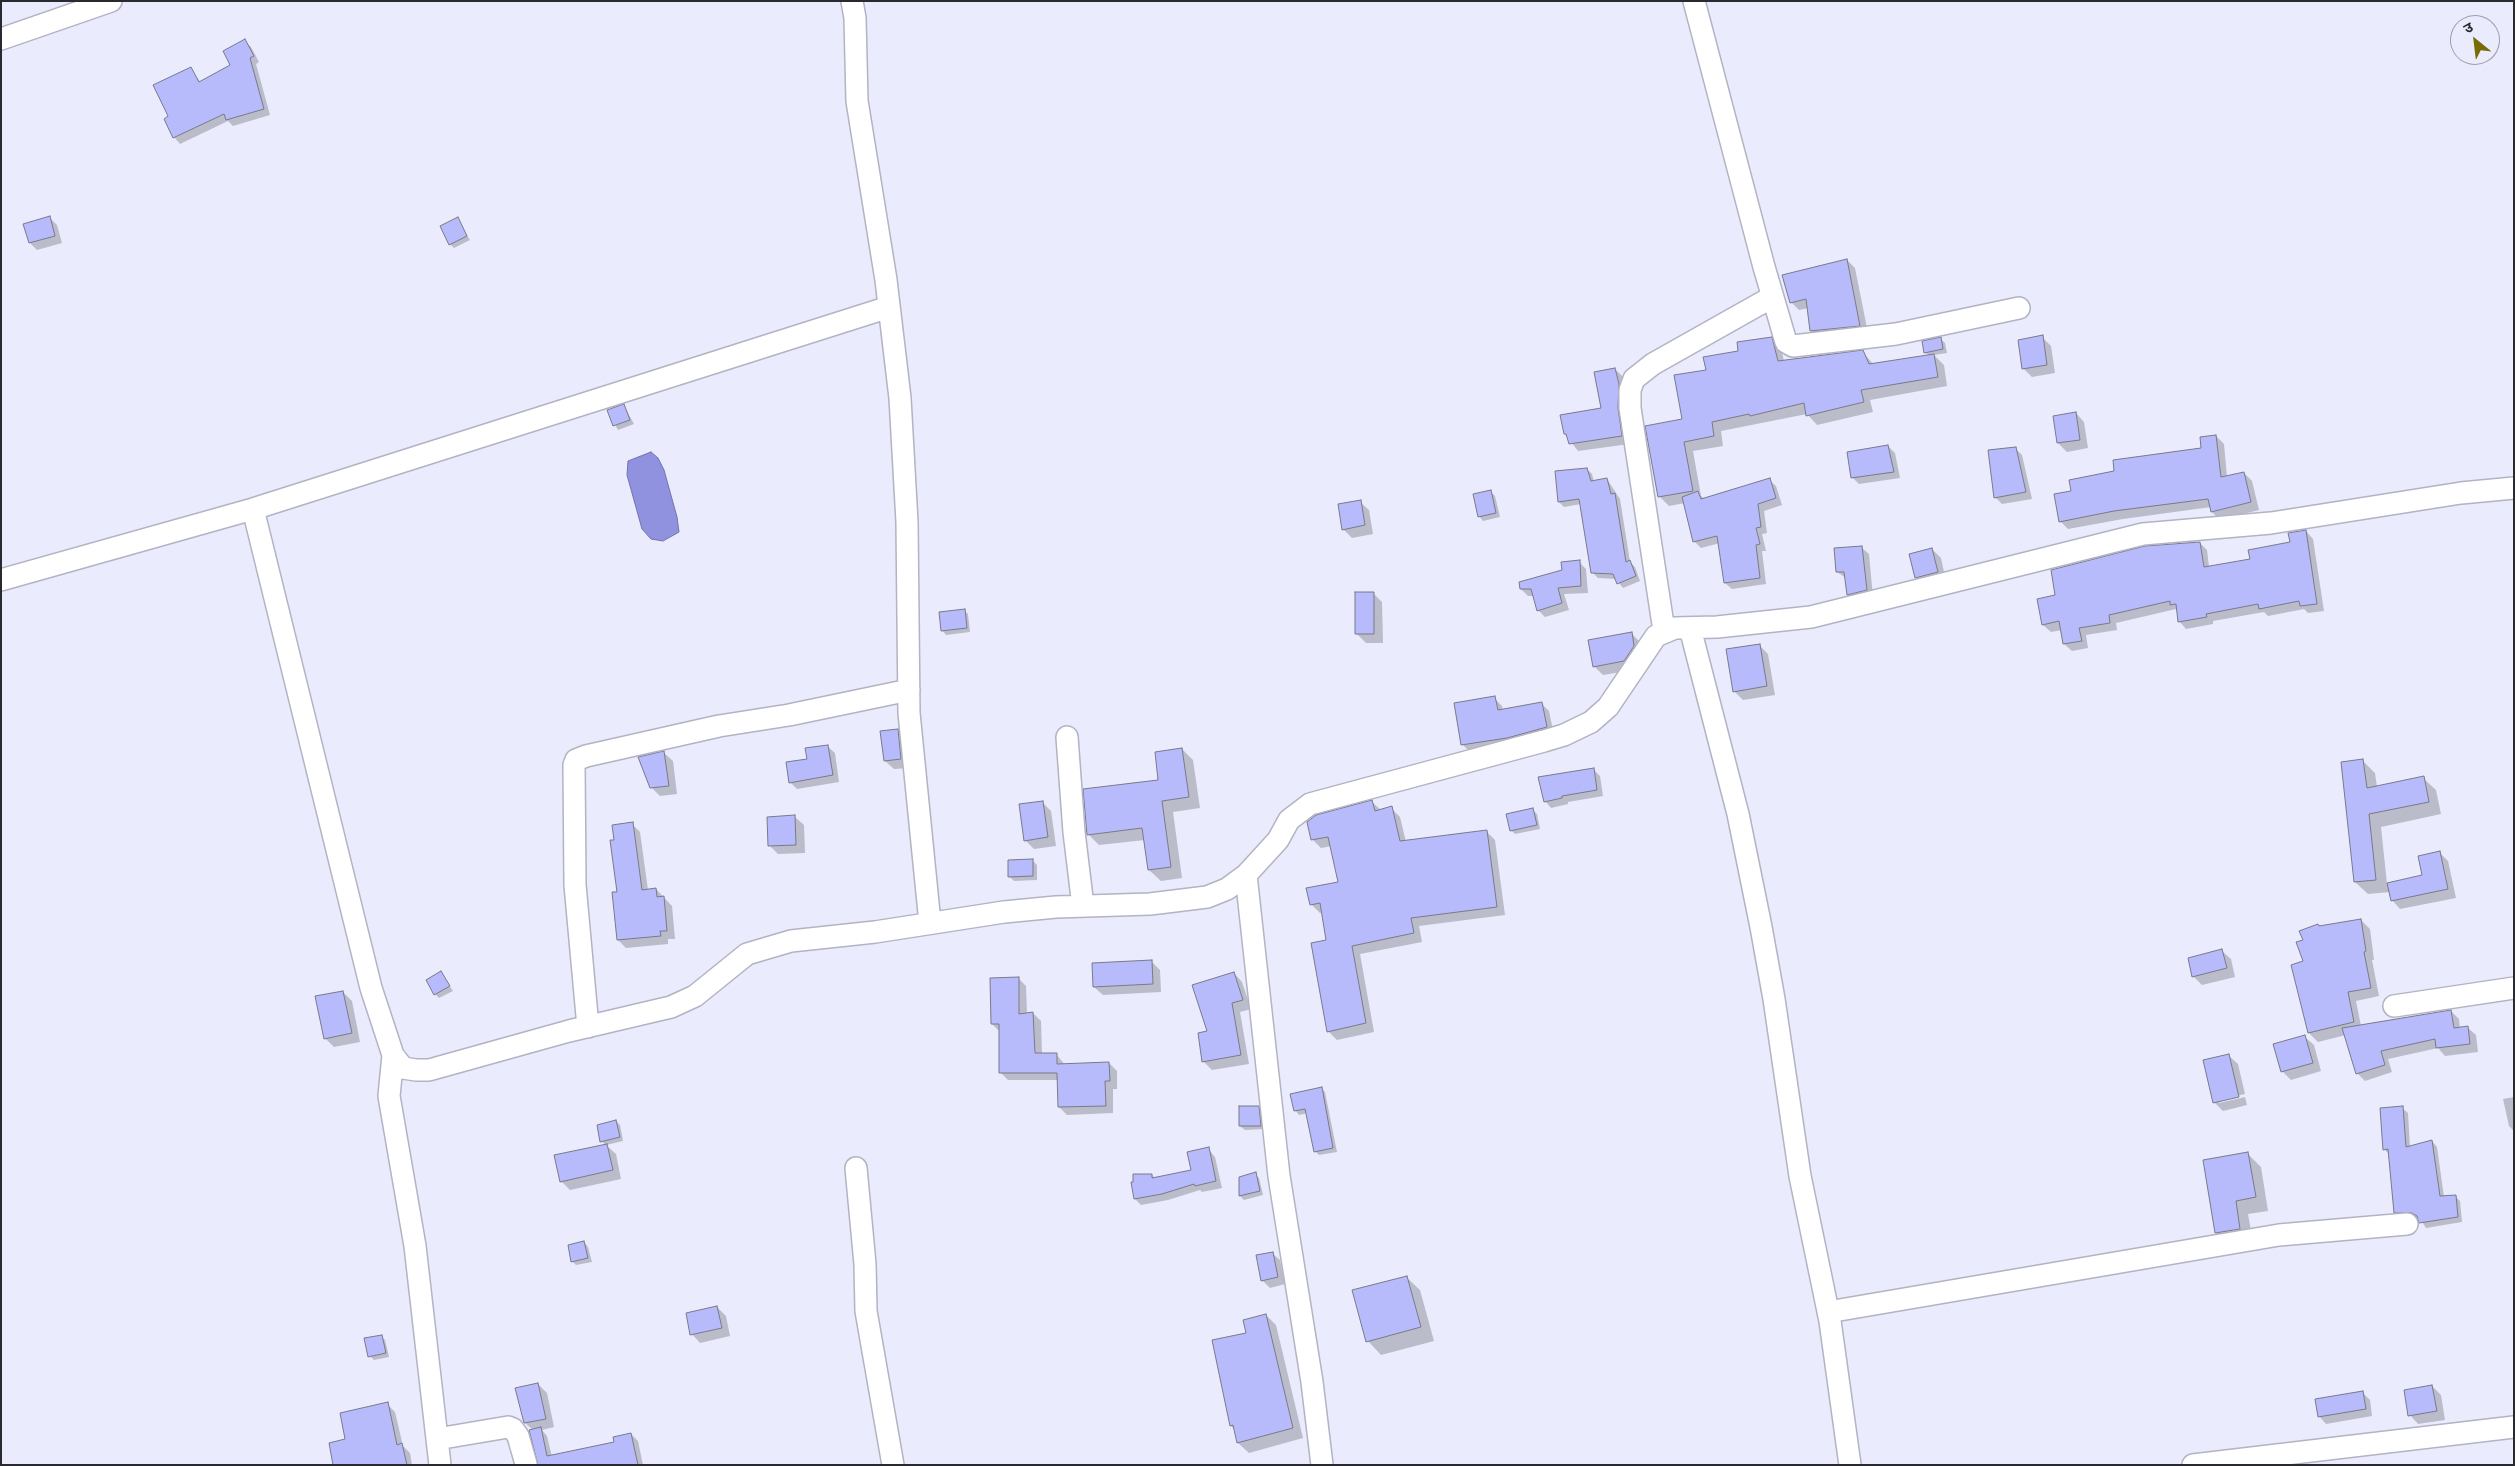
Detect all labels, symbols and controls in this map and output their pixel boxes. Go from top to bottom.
north arrow [2450,15,2500,65]
text: उ [2460,18,2476,37]

